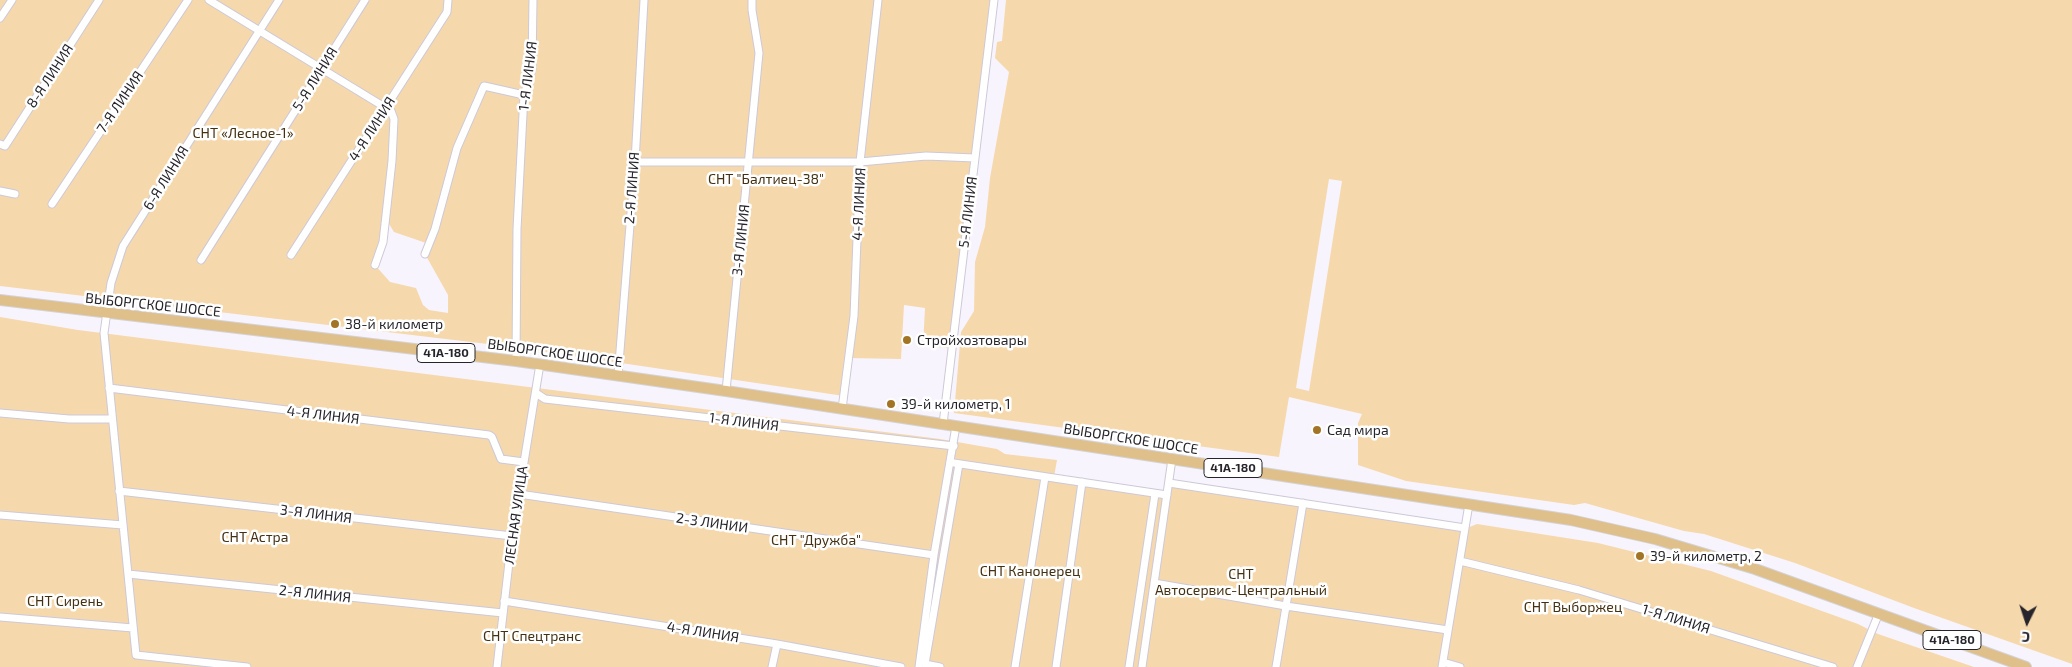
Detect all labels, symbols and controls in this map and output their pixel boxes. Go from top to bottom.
street label: 1-Я ЛИНИЯ [515,40,541,112]
street label: 8-Я ЛИНИЯ [23,41,77,111]
street label: 5-Я ЛИНИЯ [289,44,341,114]
street label: 7-Я ЛИНИЯ [93,68,147,136]
street label: 4-Я ЛИНИЯ [345,94,399,164]
park label: СНТ «Лесное-1» [193,125,293,141]
street label: 6-Я ЛИНИЯ [140,143,192,213]
street label: 2-Я ЛИНИЯ [621,151,643,225]
street label: 4-Я ЛИНИЯ [849,167,869,241]
park label: СНТ "Балтиец-38" [708,171,824,187]
street label: 5-Я ЛИНИЯ [955,175,981,249]
street label: 3-Я ЛИНИЯ [729,203,753,277]
street label: ВЫБОРГСКОЕ ШОССЕ [84,290,222,320]
place label: 38-й километр [345,316,443,332]
marker: 38-й километр [329,318,341,330]
place label: Стройхозтовары [917,332,1027,348]
marker: Стройхозтовары [901,334,913,346]
street label: ВЫБОРГСКОЕ ШОССЕ [486,335,624,371]
road number: 41А-180 [417,343,475,362]
place label: 39-й километр, 1 [901,396,1011,412]
marker: 39-й километр, 1 [885,398,897,410]
street label: 4-Я ЛИНИЯ [286,402,360,428]
street label: 1-Я ЛИНИЯ [708,409,780,435]
street label: ВЫБОРГСКОЕ ШОССЕ [1062,420,1200,458]
place label: Сад мира [1327,422,1389,438]
marker: Сад мира [1311,424,1323,436]
road number: 41А-180 [1204,458,1262,478]
street label: ЛЕСНАЯ УЛИЦА [501,465,531,565]
street label: 3-Я ЛИНИЯ [279,501,353,527]
street label: 2-3 ЛИНИИ [675,510,749,536]
park label: СНТ Астра [222,529,288,545]
park label: СНТ "Дружба" [771,532,861,548]
place label: 39-й километр, 2 [1650,548,1762,564]
marker: 39-й километр, 2 [1634,550,1646,562]
park label: СНТ Канонерец [980,563,1080,579]
park label: СНТ Автосервис-Центральный [1155,566,1327,598]
street label: 2-Я ЛИНИЯ [278,582,352,606]
park label: СНТ Сирень [27,593,103,609]
north arrow [2002,597,2052,647]
park label: СНТ Выборжец [1524,599,1622,615]
street label: 1-Я ЛИНИЯ [1640,601,1712,637]
street label: 4-Я ЛИНИЯ [666,618,740,646]
park label: СНТ Спецтранс [483,628,581,644]
text: С [2021,629,2031,646]
road number: 41А-180 [1923,630,1981,650]

